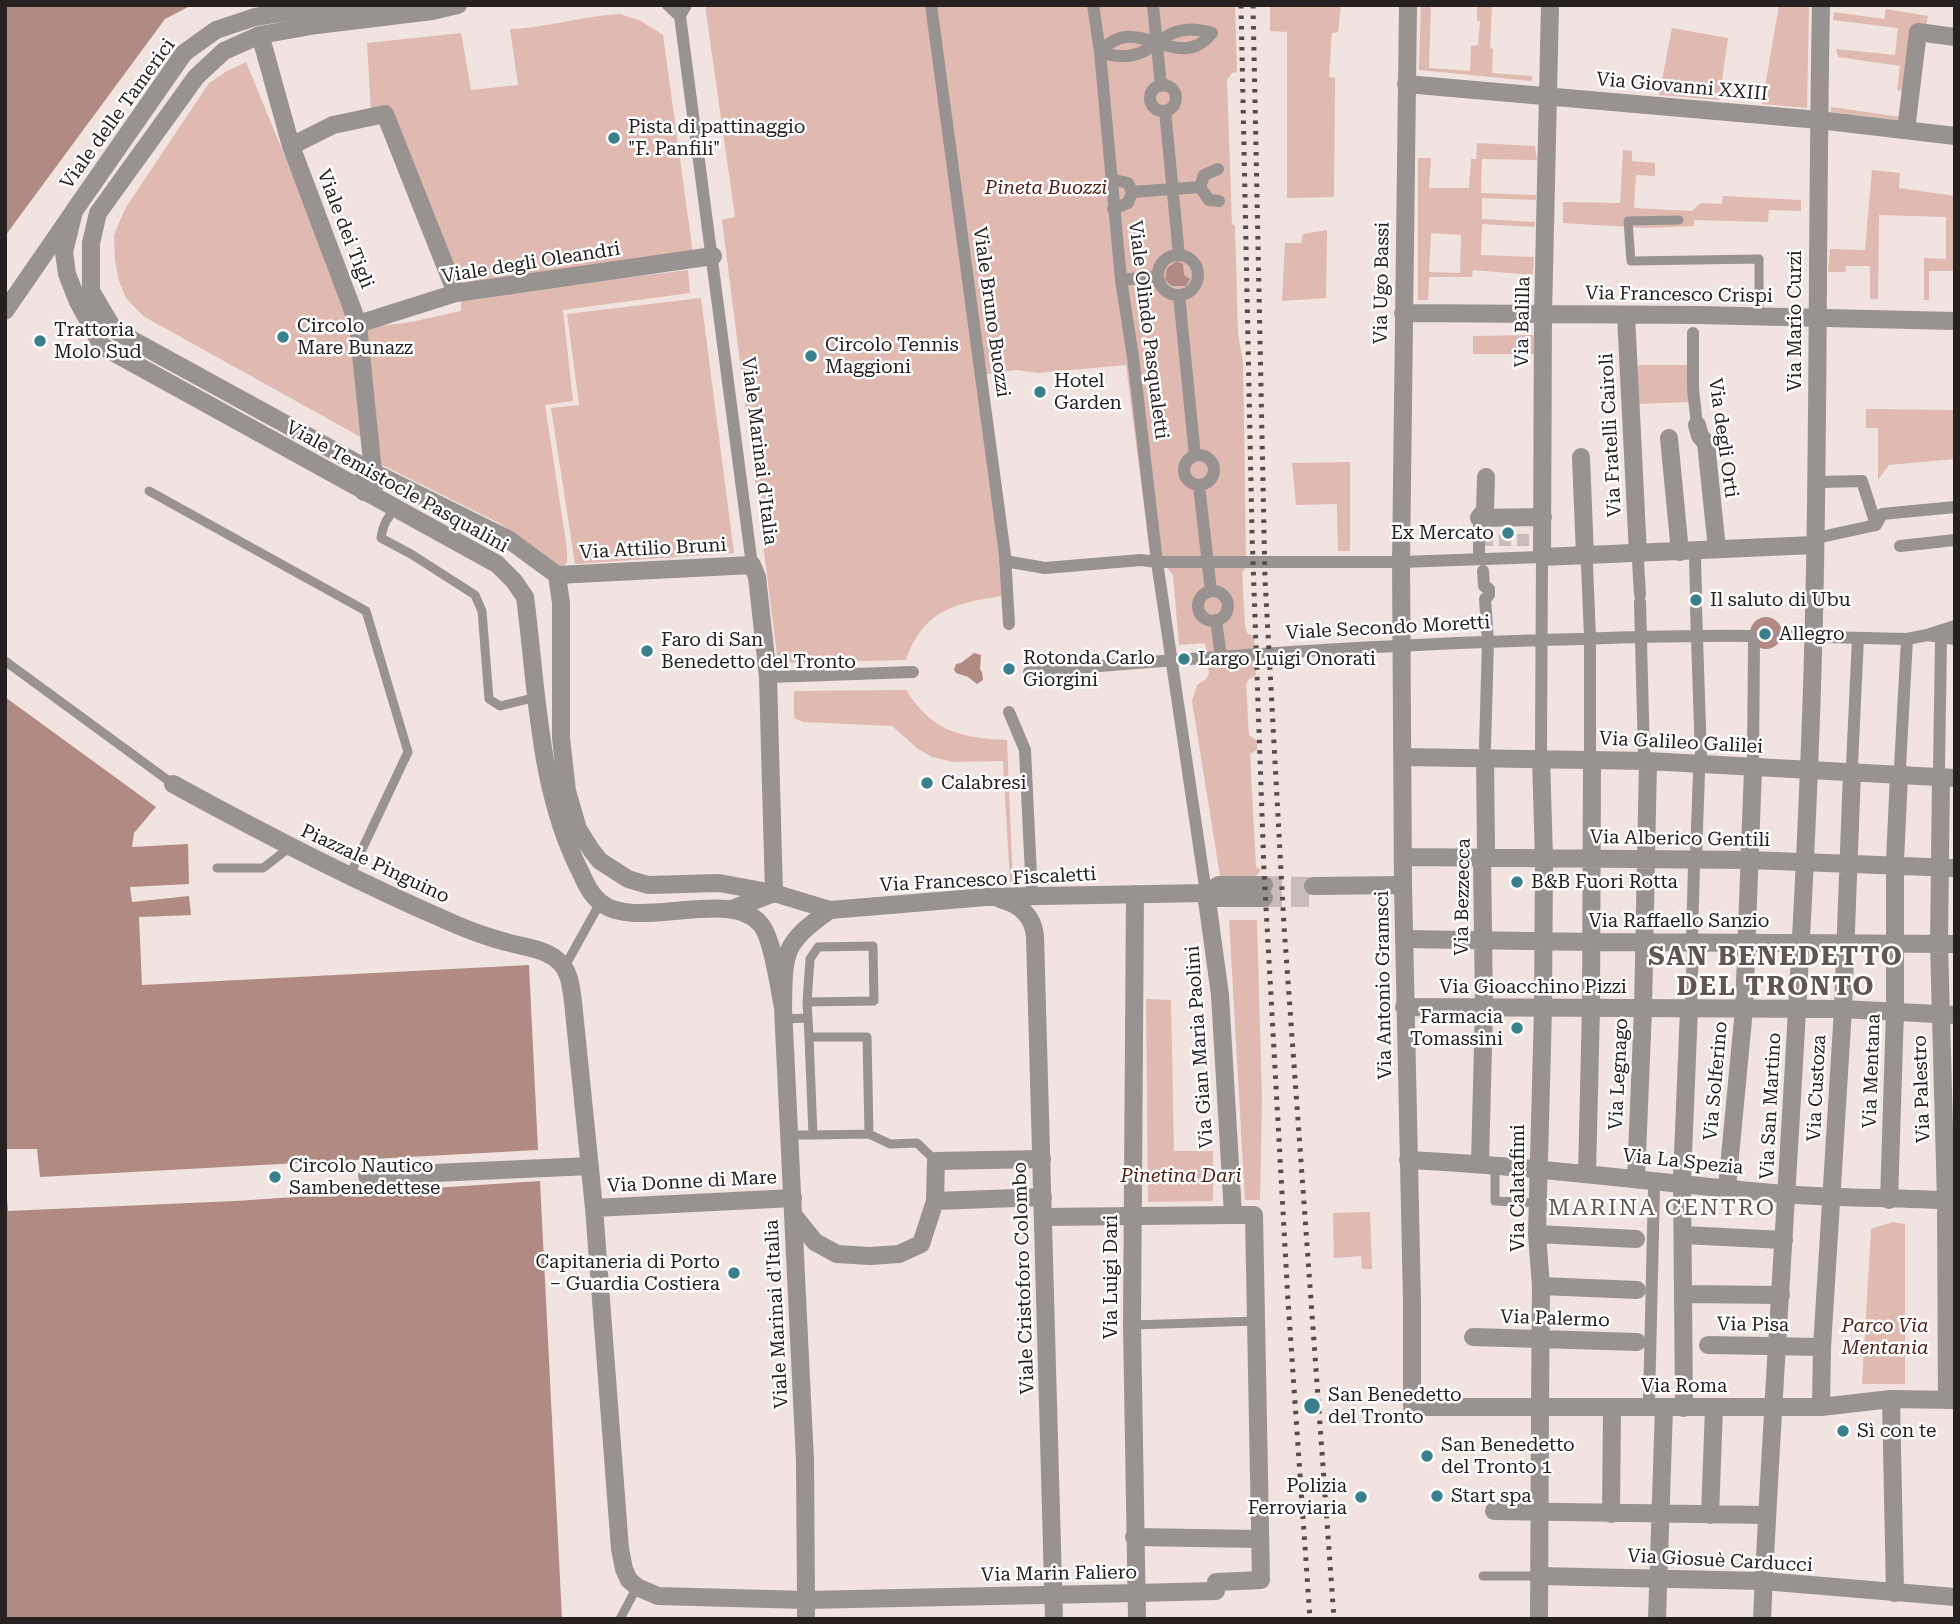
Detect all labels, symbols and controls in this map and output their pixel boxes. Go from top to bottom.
street label: Viale delle Tamerici [56,34,180,194]
street label: Via Giovanni XXIII [1595,68,1769,106]
place label: Pista di pattinaggio "F. Panfili" [628,116,805,160]
marker: Pista di pattinaggio "F. Panfili" [606,130,622,146]
street label: Viale dei Tigli [312,166,378,292]
park label: Pineta Buozzi [985,177,1107,199]
street label: Viale Olindo Pasqualetti [1123,219,1173,441]
street label: Via Ugo Bassi [1370,222,1394,344]
street label: Viale Bruno Buozzi [968,225,1014,399]
street label: Viale degli Oleandri [440,238,622,288]
street label: Via Mario Curzi [1784,250,1806,392]
street label: Via Balilla [1511,276,1535,368]
street label: Via Francesco Crispi [1585,282,1773,308]
place label: Circolo Mare Bunazz [297,315,413,359]
place label: Trattoria Molo Sud [54,319,142,363]
marker: Circolo Mare Bunazz [275,329,291,345]
marker: Trattoria Molo Sud [32,333,48,349]
place label: Circolo Tennis Maggioni [825,334,959,378]
marker: Circolo Tennis Maggioni [803,348,819,364]
street label: Via Fratelli Cairoli [1595,352,1627,518]
street label: Viale Marinai d'Italia [736,356,782,546]
place label: Hotel Garden [1054,370,1122,414]
street label: Via degli Orti [1703,377,1743,499]
marker: Hotel Garden [1032,384,1048,400]
street label: Viale Temistocle Pasqualini [282,416,512,558]
place label: Ex Mercato [1391,522,1494,544]
marker: Ex Mercato [1500,525,1516,541]
street label: Via Attilio Bruni [579,534,727,564]
place label: Il saluto di Ubu [1710,589,1851,611]
marker: Il saluto di Ubu [1688,592,1704,608]
street label: Viale Secondo Moretti [1285,611,1491,645]
place label: Allegro [1779,623,1845,645]
marker: Allegro [1757,626,1773,642]
place label: Faro di San Benedetto del Tronto [661,629,856,673]
marker: Faro di San Benedetto del Tronto [639,643,655,659]
place label: Rotonda Carlo Giorgini [1023,647,1155,691]
place label: Largo Luigi Onorati [1198,648,1376,670]
marker: Largo Luigi Onorati [1176,651,1192,667]
marker: Rotonda Carlo Giorgini [1001,661,1017,677]
street label: Via Galileo Galilei [1598,727,1764,759]
place label: Calabresi [941,772,1026,794]
marker: Calabresi [919,775,935,791]
street label: Piazzale Pinguino [297,820,453,908]
street label: Via Alberico Gentili [1590,826,1770,852]
street label: Via Bezzecca [1451,838,1475,956]
street label: Via Francesco Fiscaletti [879,863,1097,897]
place label: B&B Fuori Rotta [1531,871,1678,893]
marker: B&B Fuori Rotta [1509,874,1525,890]
street label: Via Antonio Gramsci [1371,890,1397,1080]
street label: Via Raffaello Sanzio [1588,910,1770,932]
district label: SAN BENEDETTO DEL TRONTO [1650,941,1902,1002]
street label: Via Gian Maria Paolini [1182,945,1218,1149]
street label: Via Gioacchino Pizzi [1439,976,1627,998]
place label: Farmacia Tomassini [1410,1006,1503,1050]
street label: Via Mentana [1859,1013,1885,1129]
street label: Via Legnago [1605,1017,1633,1131]
marker: Farmacia Tomassini [1509,1020,1525,1036]
street label: Via Solferino [1699,1020,1733,1142]
street label: Via San Martino [1756,1032,1786,1180]
street label: Via Custoza [1803,1034,1831,1142]
street label: Via Palestro [1909,1035,1935,1143]
street label: Via Calatafimi [1507,1124,1529,1252]
street label: Via La Spezia [1621,1144,1745,1180]
place label: Circolo Nautico Sambenedettese [289,1155,440,1199]
street label: Viale Cristoforo Colombo [1009,1161,1039,1395]
park label: Pinetina Dari [1120,1165,1242,1187]
street label: Via Donne di Mare [607,1166,777,1198]
marker: Circolo Nautico Sambenedettese [267,1169,283,1185]
district label: MARINA CENTRO [1550,1194,1774,1222]
street label: Via Luigi Dari [1100,1215,1122,1339]
street label: Viale Marinai d'Italia [761,1219,793,1409]
place label: Capitaneria di Porto – Guardia Costiera [535,1251,720,1295]
marker: Capitaneria di Porto – Guardia Costiera [726,1265,742,1281]
street label: Via Palermo [1500,1306,1610,1332]
street label: Via Pisa [1717,1313,1789,1337]
park label: Parco Via Mentania [1841,1315,1929,1359]
street label: Via Roma [1641,1375,1727,1397]
place label: San Benedetto del Tronto [1328,1384,1462,1428]
marker: San Benedetto del Tronto [1302,1396,1322,1416]
place label: Sì con te [1857,1420,1936,1442]
marker: Sì con te [1835,1423,1851,1439]
place label: San Benedetto del Tronto 1 [1441,1434,1575,1478]
marker: San Benedetto del Tronto 1 [1419,1448,1435,1464]
place label: Polizia Ferroviaria [1248,1475,1347,1519]
place label: Start spa [1451,1485,1531,1507]
marker: Start spa [1429,1488,1445,1504]
marker: Polizia Ferroviaria [1353,1489,1369,1505]
street label: Via Giosuè Carducci [1627,1545,1813,1577]
street label: Via Marin Faliero [981,1561,1137,1587]

